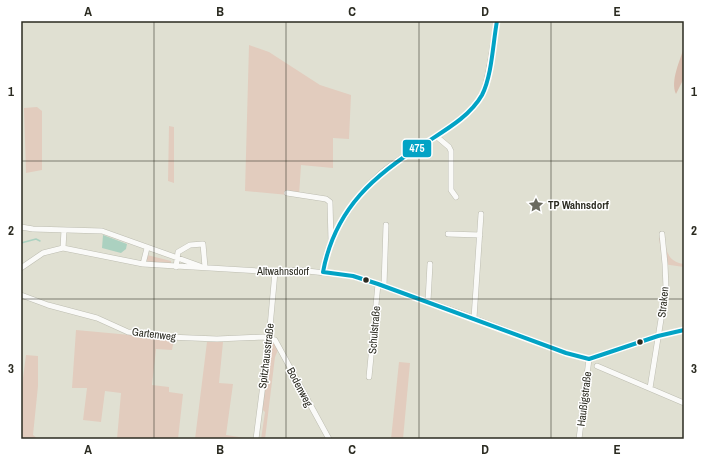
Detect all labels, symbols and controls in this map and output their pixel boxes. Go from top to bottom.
text: A [84,3,92,20]
text: B [216,3,224,20]
text: C [348,3,356,20]
text: D [481,3,489,20]
text: E [613,3,621,20]
text: 1 [8,83,14,100]
text: 1 [691,83,697,100]
line badge: 475 [402,139,432,158]
text: 475 [409,141,425,155]
place icon: TP Wahnsdorf [527,196,545,214]
place label: TP Wahnsdorf [548,198,609,212]
text: 2 [8,222,14,239]
text: 2 [691,222,697,239]
street label: Altwahnsdorf [256,264,310,278]
unlabelled marker [361,275,371,285]
street label: Straken [654,286,672,318]
street label: Schulstraße [365,305,383,355]
street label: Spitzhausstraße [255,323,277,389]
street label: Gartenweg [131,324,177,344]
unlabelled marker [635,337,645,347]
text: 3 [8,360,14,377]
text: 3 [691,360,697,377]
street label: Bodenweg [284,365,316,409]
street label: Haußigstraße [574,371,594,427]
text: A [84,441,92,458]
text: B [216,441,224,458]
text: C [348,441,356,458]
text: D [481,441,489,458]
text: E [613,441,621,458]

